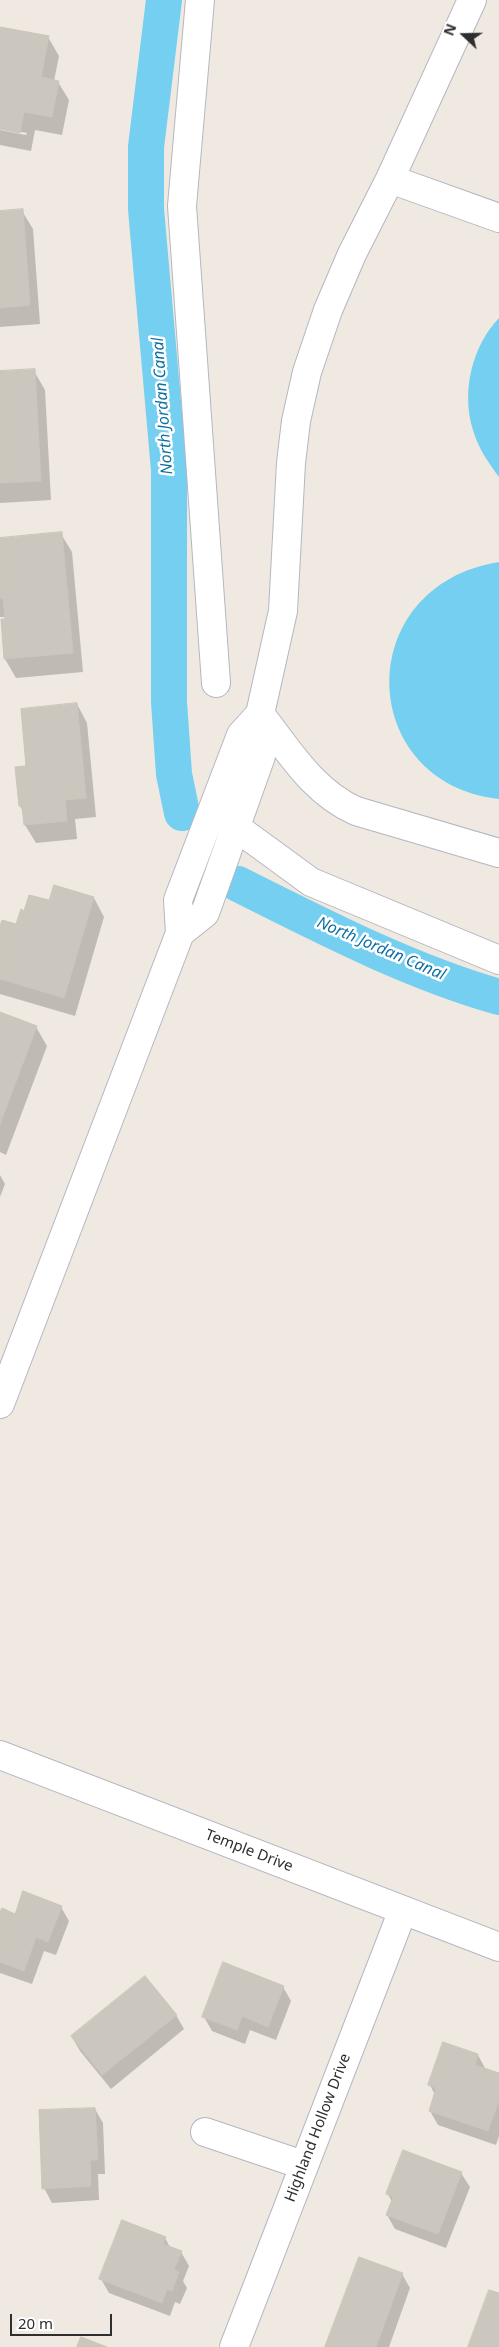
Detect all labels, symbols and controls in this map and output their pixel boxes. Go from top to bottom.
north arrow [439,10,489,60]
text: N [439,21,460,38]
water label: North Jordan Canal [149,337,177,475]
water label: North Jordan Canal [314,913,448,985]
street label: Temple Drive [203,1826,295,1876]
street label: Highland Hollow Drive [281,2051,355,2205]
scale bar [12,2304,115,2336]
text: 20 m [18,2313,53,2333]

